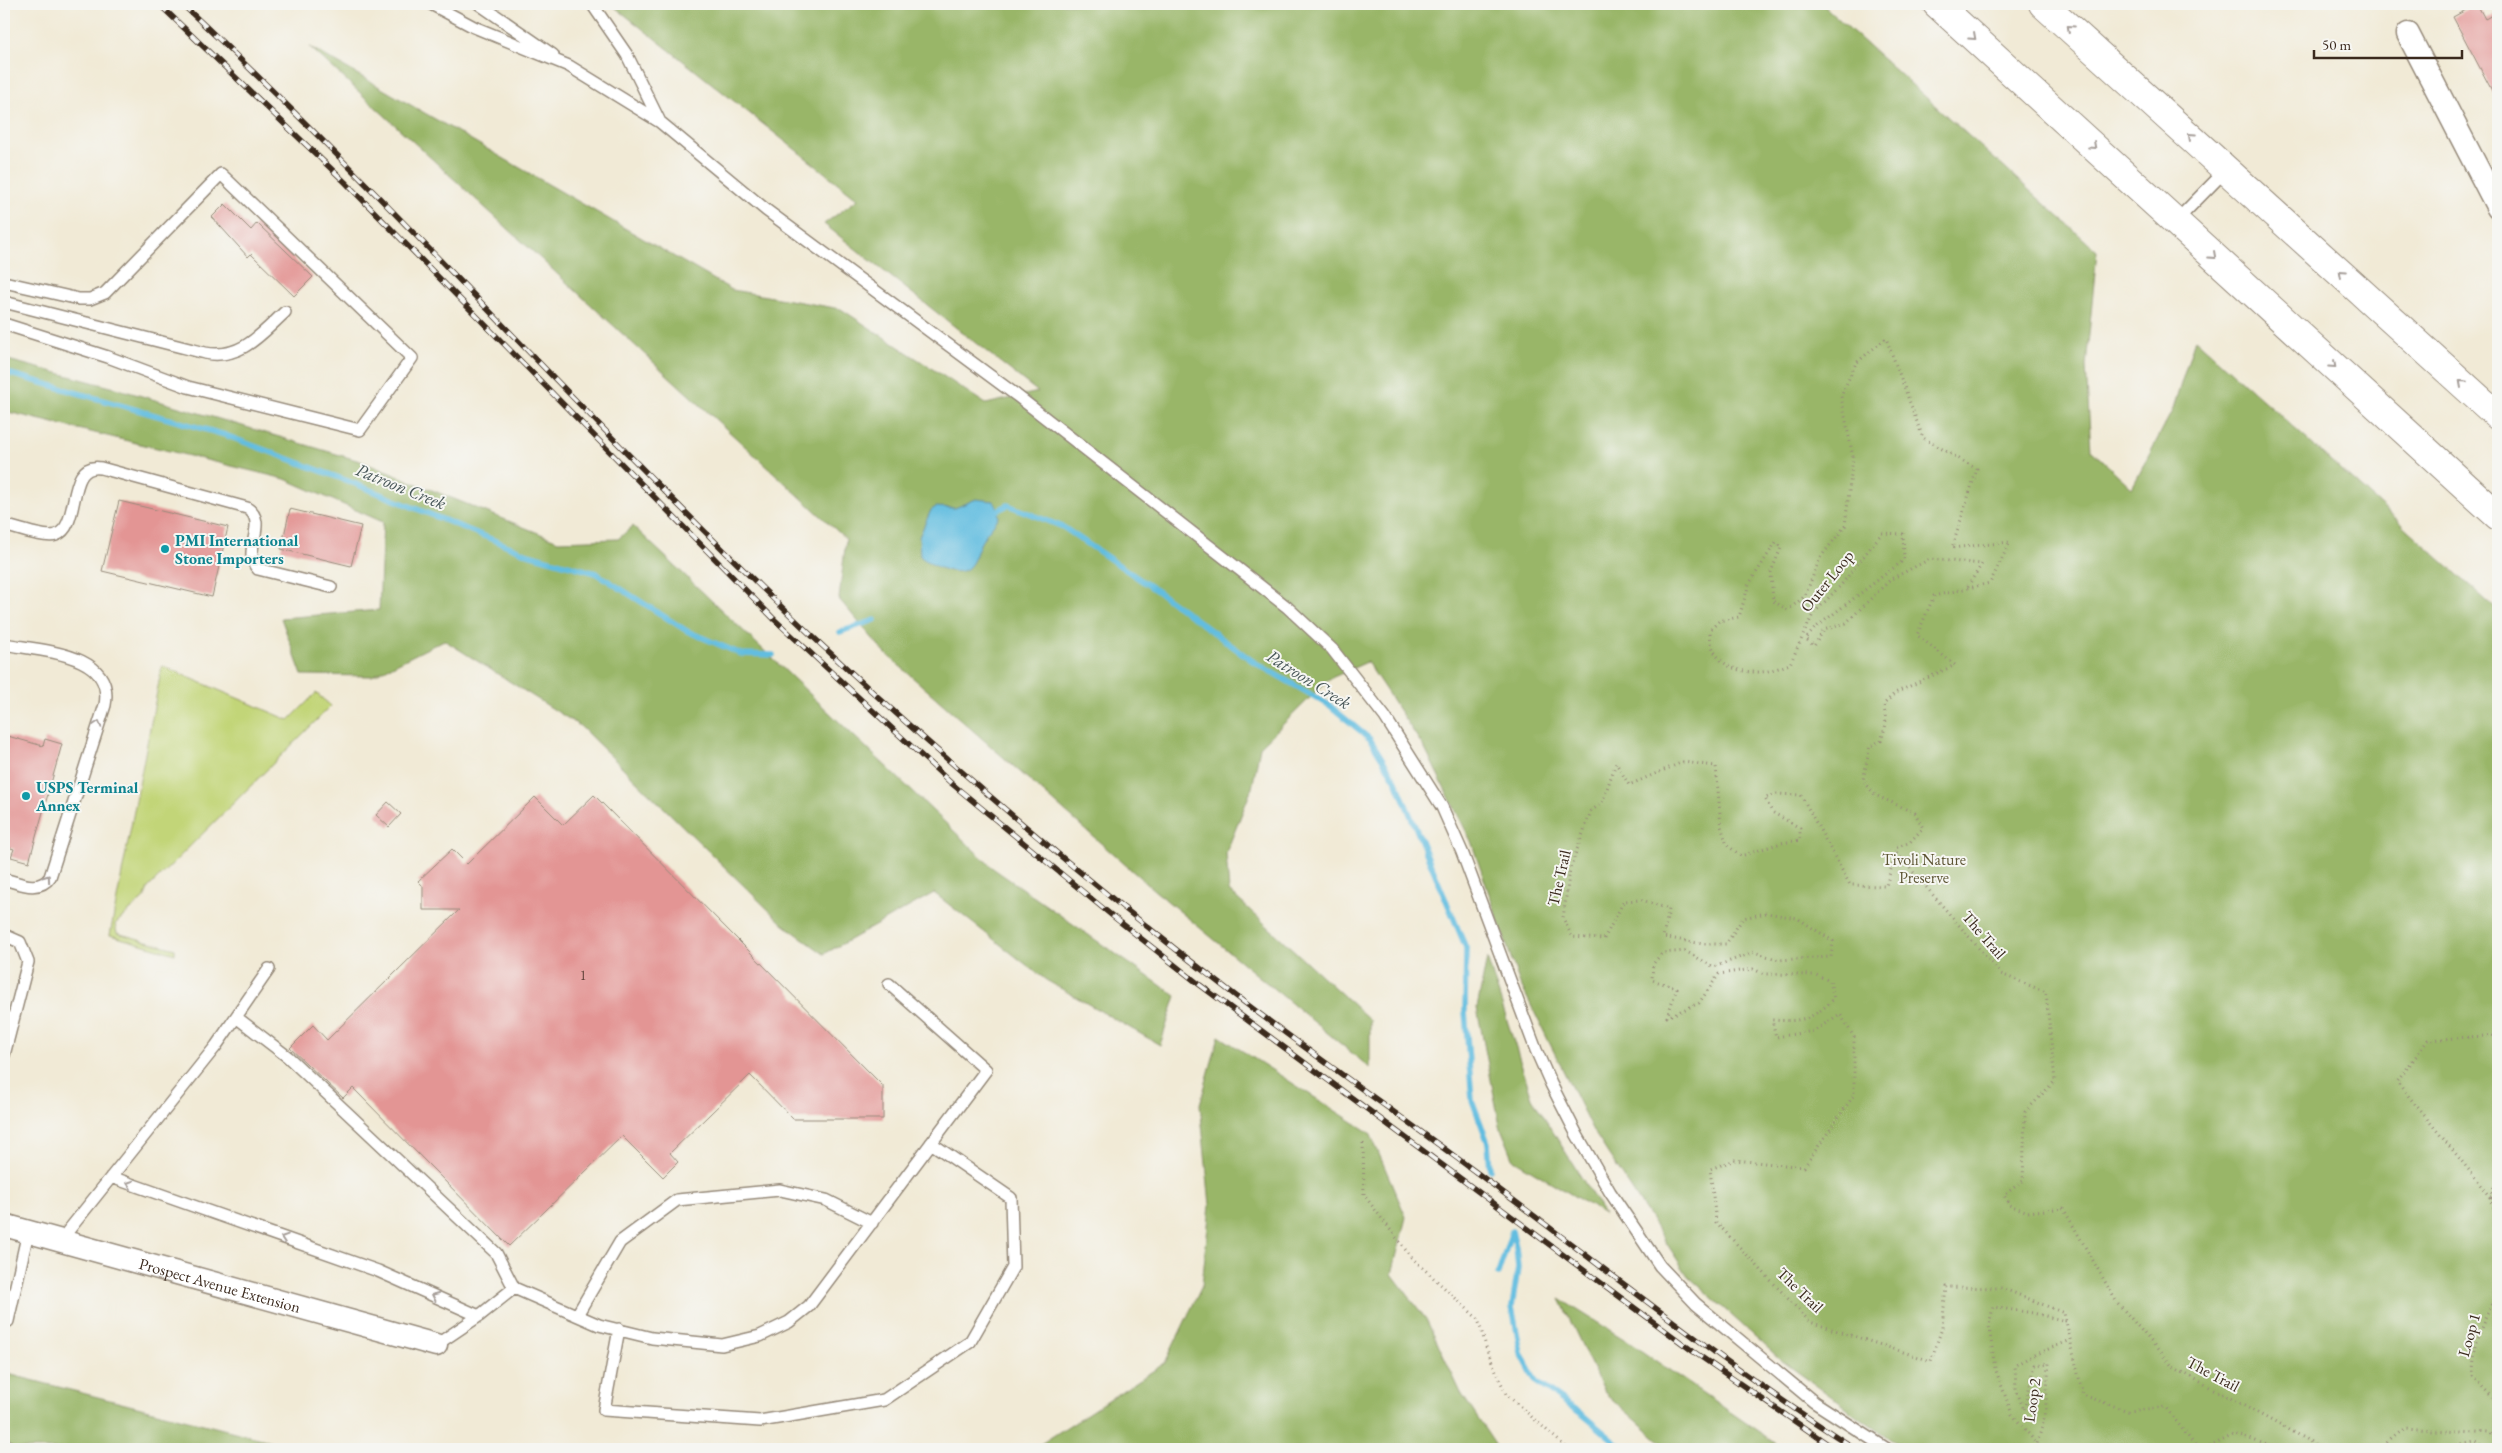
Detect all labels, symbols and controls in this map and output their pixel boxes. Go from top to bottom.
one-way arrow [2066,24,2075,33]
scale bar [2314,28,2462,60]
one-way arrow [1967,31,1976,40]
text: 50 m [2322,35,2351,54]
one-way arrow [2187,133,2196,142]
one-way arrow [2087,141,2096,150]
one-way arrow [2207,250,2216,259]
one-way arrow [2339,270,2348,279]
one-way arrow [2327,360,2336,369]
one-way arrow [2459,380,2468,389]
water label: Patroon Creek [353,457,449,515]
place label: PMI International Stone Importers [175,530,299,569]
marker: PMI International Stone Importers [159,543,171,555]
street label: Outer Loop [1796,546,1858,616]
water label: Patroon Creek [1263,644,1355,714]
one-way arrow [93,720,103,729]
place label: USPS Terminal Annex [35,777,139,816]
marker: USPS Terminal Annex [20,790,32,802]
street label: The Trail [1542,848,1576,908]
park label: Tivoli Nature Preserve [1882,849,1966,888]
one-way arrow [41,874,51,883]
street label: The Trail [1957,907,2011,964]
house number: 1 [580,966,586,984]
one-way arrow [127,1180,135,1190]
one-way arrow [280,1234,288,1244]
street label: Prospect Avenue Extension [137,1253,303,1318]
street label: The Trail [1772,1263,1828,1317]
one-way arrow [431,1291,440,1302]
street label: Loop 1 [2453,1311,2485,1359]
street label: The Trail [2183,1351,2243,1397]
street label: Loop 2 [2019,1376,2046,1423]

